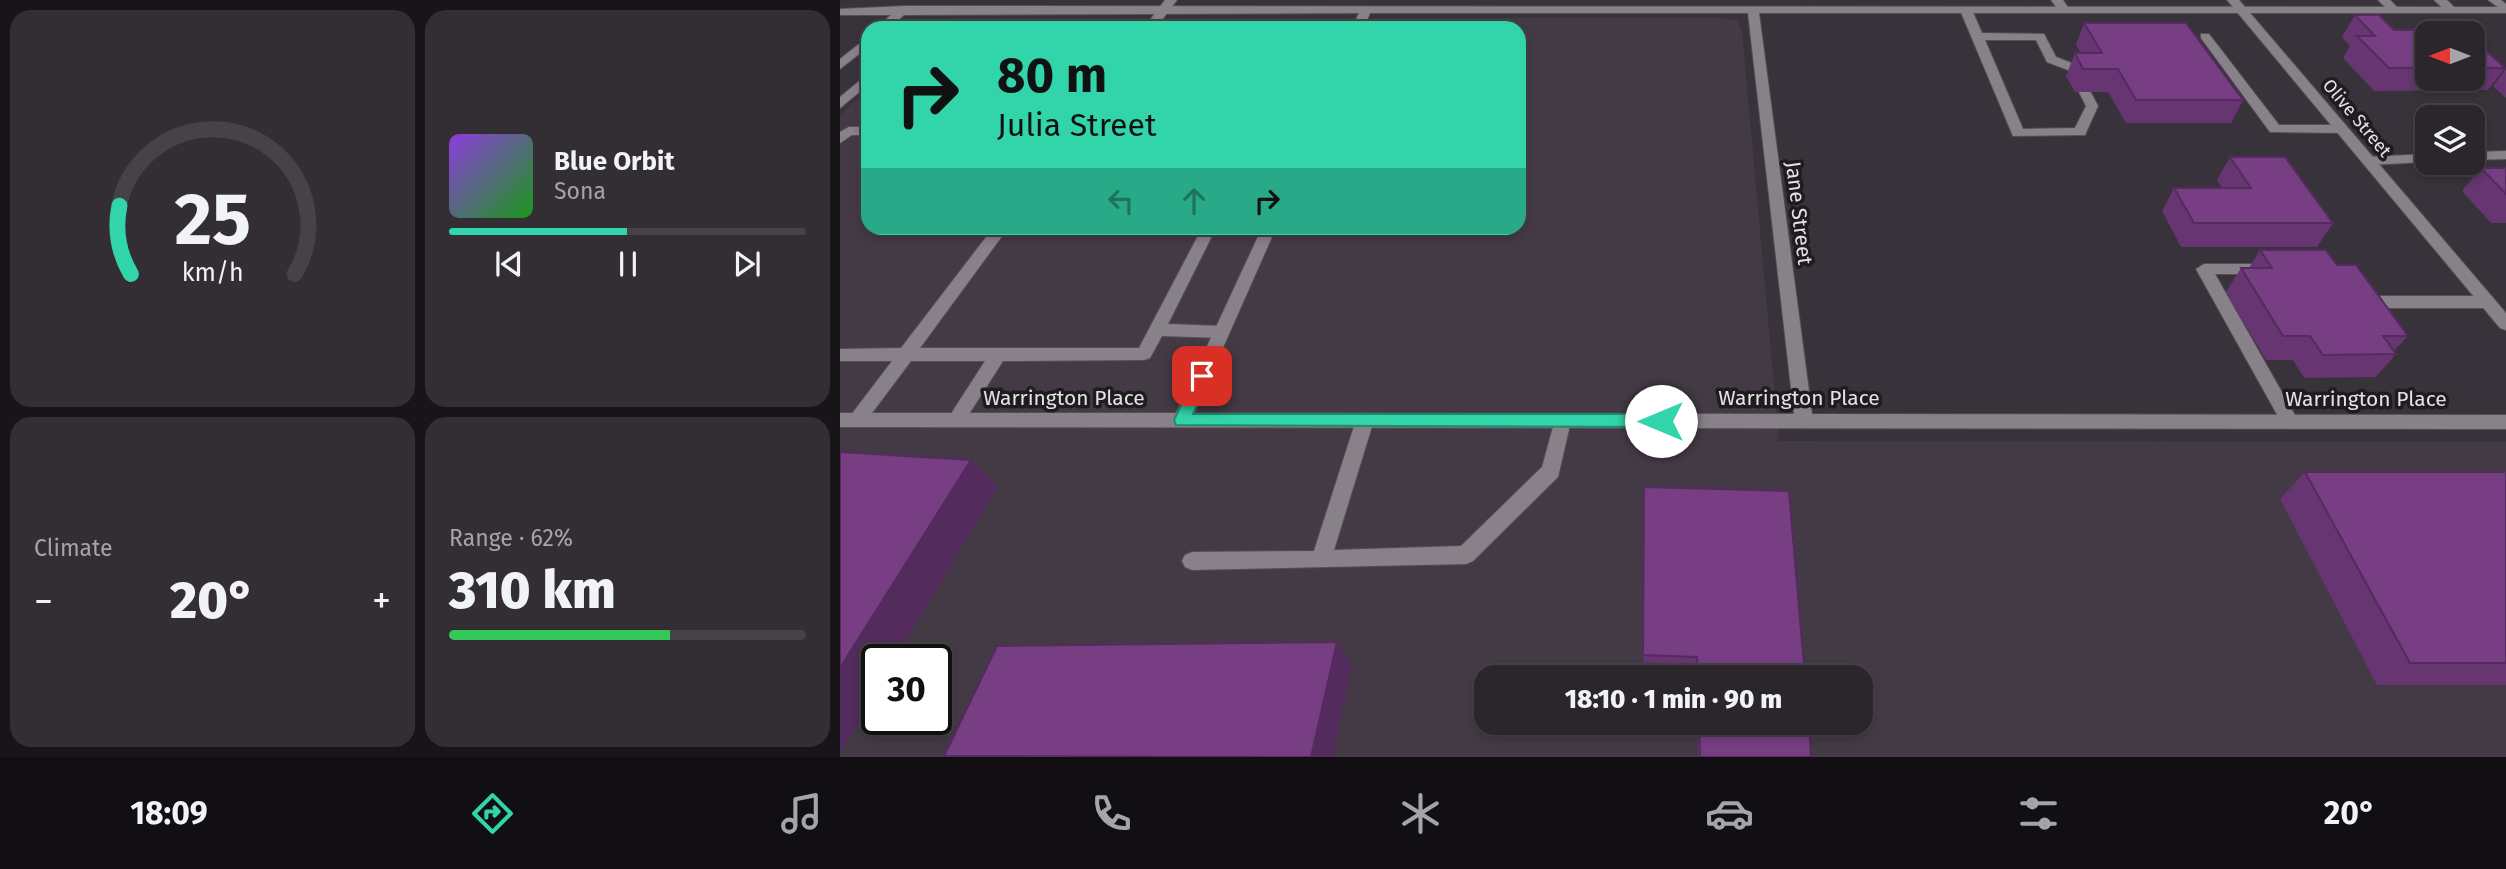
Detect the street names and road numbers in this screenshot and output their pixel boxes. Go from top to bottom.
street label: Olive Street [2318,75,2396,162]
street label: Jane Street [1780,160,1818,267]
street label: Warrington Place [983,385,1145,411]
street label: Warrington Place [1718,385,1880,411]
street label: Warrington Place [2285,386,2447,412]

